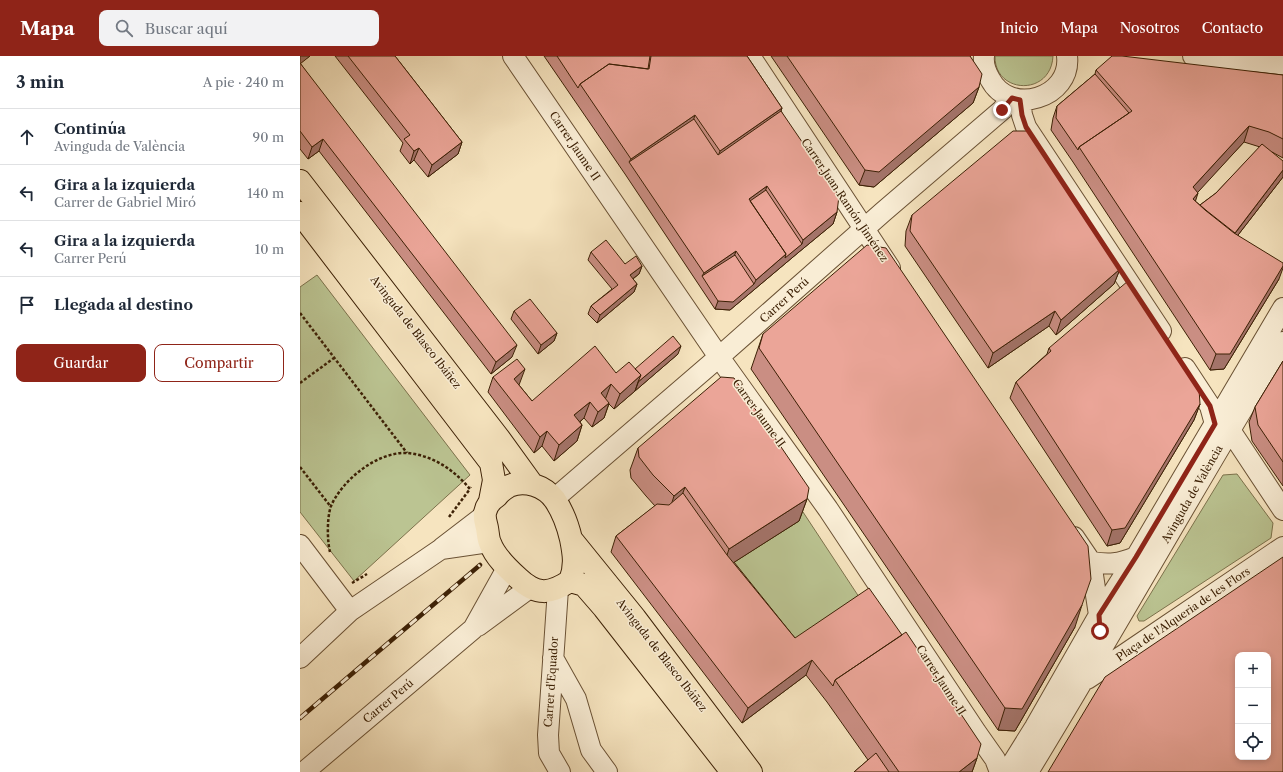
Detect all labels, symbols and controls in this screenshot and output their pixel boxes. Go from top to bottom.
search box [99,10,379,46]
text: Mapa [20,17,75,40]
icon: search [113,17,135,39]
text: Buscar aquí [145,19,228,38]
text: Inicio [1000,19,1038,37]
text: Mapa [1060,19,1098,37]
text: Nosotros [1120,19,1180,37]
text: Contacto [1202,19,1263,37]
text: 3 min [16,72,65,92]
text: A pie · 240 m [203,74,284,90]
route end [993,101,1011,119]
street label: Carrer Jaume II [547,109,603,183]
text: Continúa [54,119,126,138]
icon: ahead [16,126,38,148]
text: 90 m [253,129,284,145]
street label: Carrer Juan Ramón Jiménez [798,136,892,265]
text: Avinguda de València [54,138,185,154]
text: Gira a la izquierda [54,175,195,194]
icon: left [16,182,38,204]
text: 140 m [247,185,284,201]
text: Carrer de Gabriel Miró [54,194,196,210]
text: Gira a la izquierda [54,231,195,250]
icon: left [16,238,38,260]
text: 10 m [255,241,284,257]
text: Carrer Perú [54,250,126,266]
street label: Avinguda de Blasco Ibáñez [367,272,465,392]
street label: Carrer Perú [757,274,812,326]
icon: arrive [16,294,38,316]
text: Llegada al destino [54,295,193,314]
button: Guardar [16,344,146,382]
button: Compartir [154,344,284,382]
street label: Carrer Jaume II [730,376,788,450]
street label: Avinguda de València [1158,442,1226,546]
street label: Plaça de l'Alqueria de les Flors [1113,564,1253,664]
street label: Avinguda de Blasco Ibáñez [613,595,711,715]
route start [1091,622,1109,640]
street label: Carrer d'Equador [541,636,561,728]
street label: Carrer Jaume II [913,642,969,718]
map controls [1235,652,1271,760]
button: + [1235,652,1271,688]
street label: Carrer Perú [360,676,416,726]
button: − [1235,688,1271,724]
button: locate [1235,724,1271,760]

